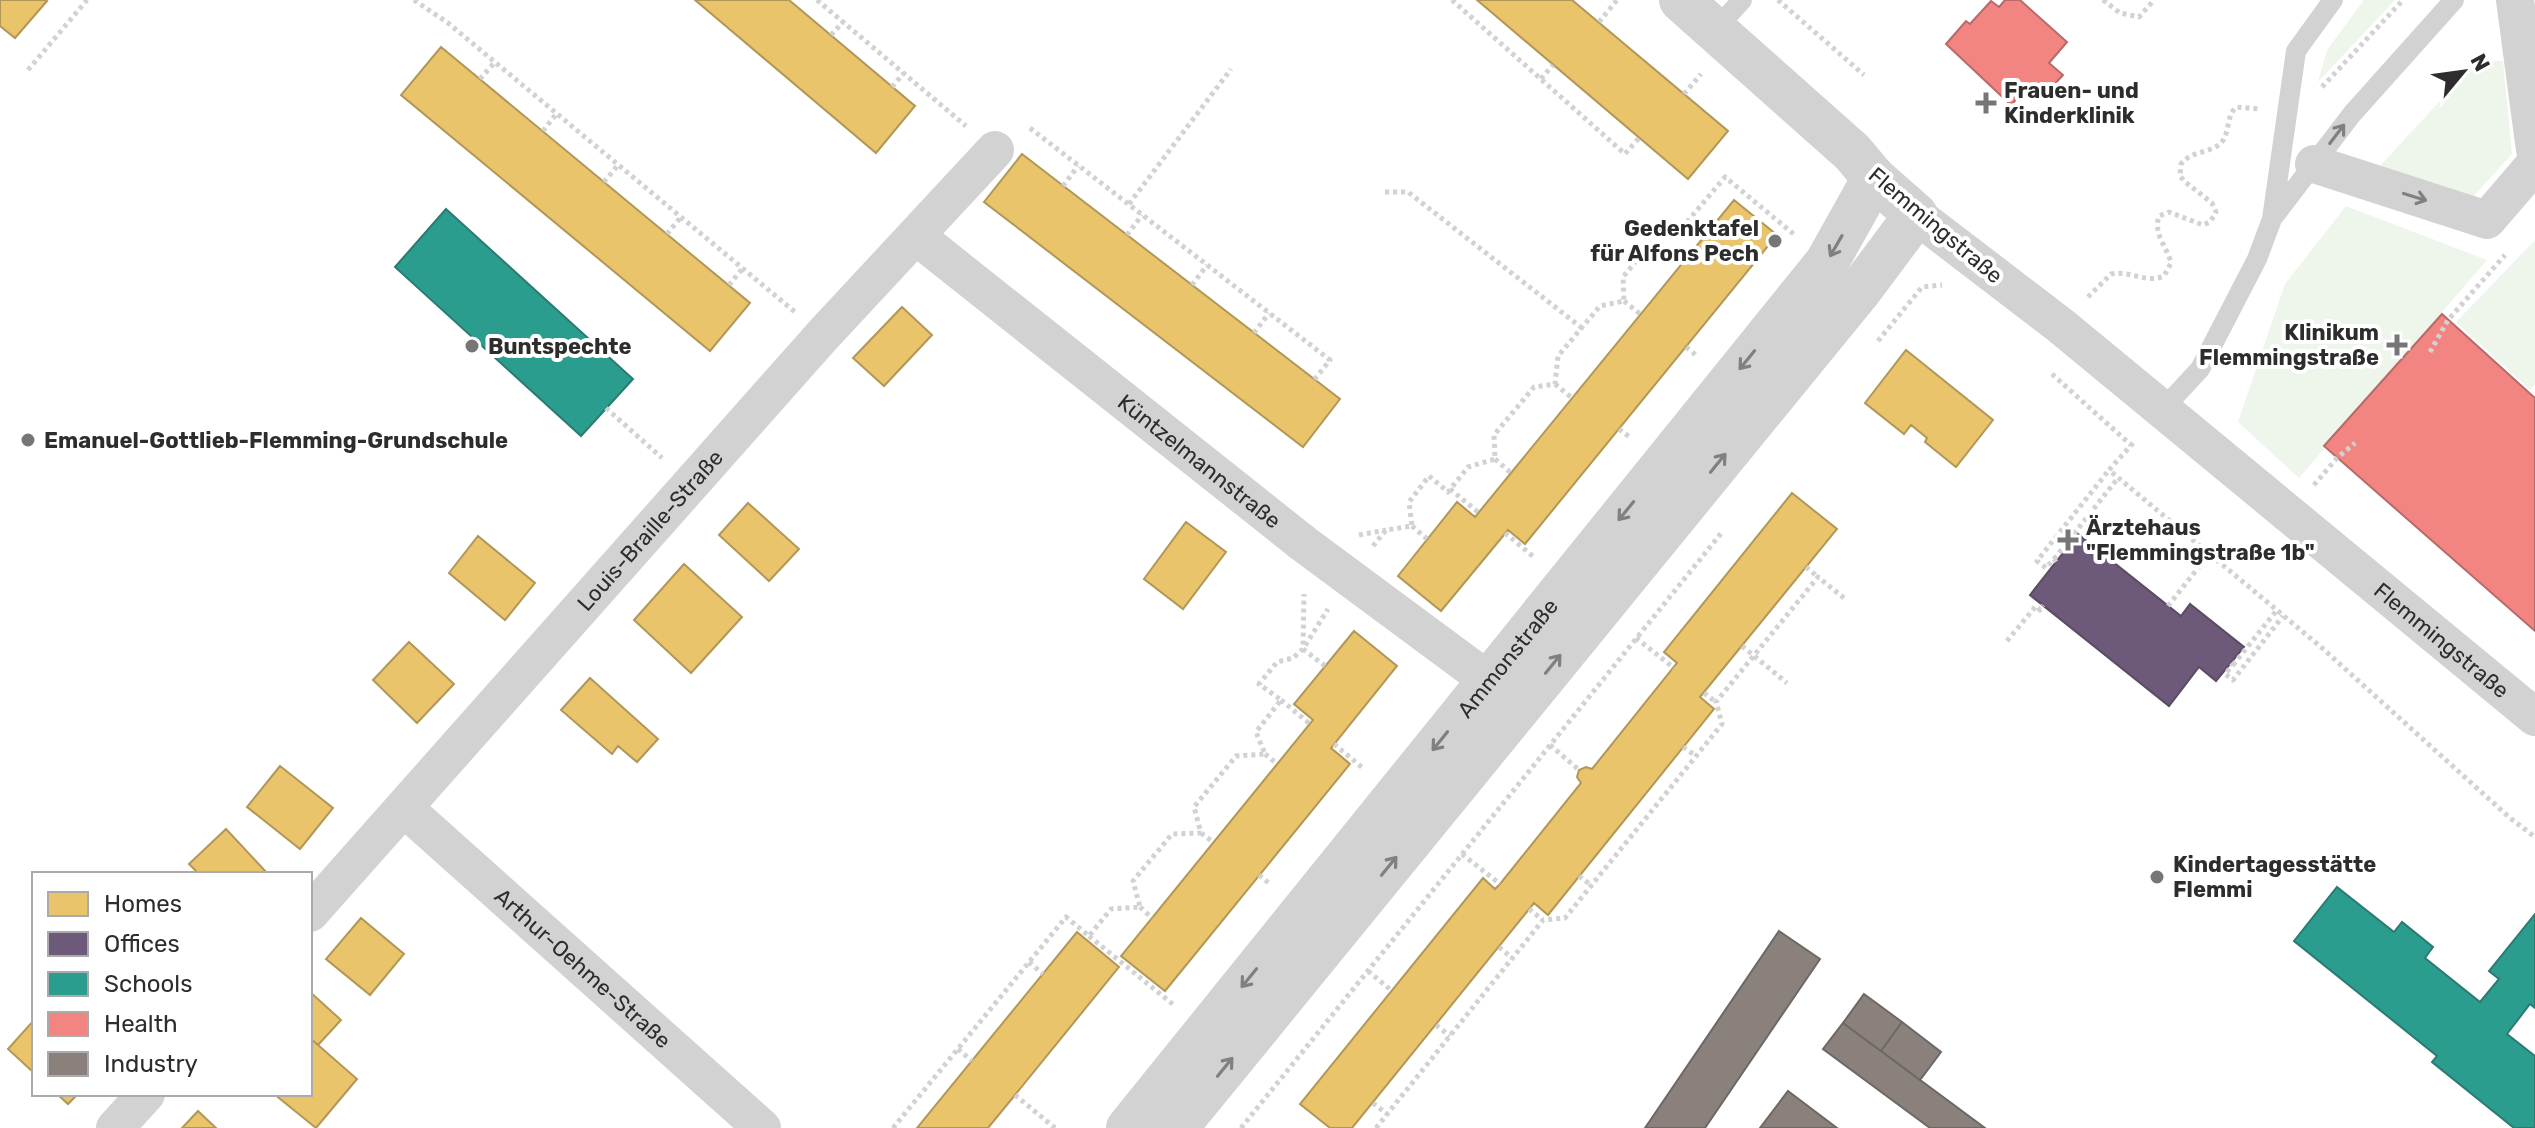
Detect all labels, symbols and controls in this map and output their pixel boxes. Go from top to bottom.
north arrow [2423,32,2503,112]
text: N [2464,49,2496,76]
place label: Frauen- und Kinderklinik [2004,77,2139,129]
marker: Frauen- und Kinderklinik [1975,92,1997,114]
one-way arrow [2328,124,2345,146]
street label: Flemmingstraße [1863,161,2008,289]
one-way arrow [2402,191,2427,205]
place label: Gedenktafel für Alfons Pech [1590,215,1759,267]
marker: Gedenktafel für Alfons Pech [1766,232,1784,250]
one-way arrow [1827,234,1843,258]
place label: Klinikum Flemmingstraße [2199,319,2379,371]
place label: Buntspechte [488,333,632,360]
marker: Klinikum Flemmingstraße [2386,334,2408,356]
marker: Buntspechte [463,337,481,355]
one-way arrow [1738,349,1756,370]
street label: Küntzelmannstraße [1112,389,1286,534]
place label: Emanuel-Gottlieb-Flemming-Grundschule [44,427,508,454]
marker: Emanuel-Gottlieb-Flemming-Grundschule [19,431,37,449]
street label: Louis-Braille-Straße [572,444,729,617]
one-way arrow [1709,453,1727,474]
one-way arrow [1617,500,1634,521]
place label: Ärztehaus "Flemmingstraße 1b" [2086,514,2315,566]
marker: Ärztehaus "Flemmingstraße 1b" [2057,529,2079,551]
street label: Flemmingstraße [2368,577,2514,704]
street label: Ammonstraße [1452,593,1564,723]
one-way arrow [1544,654,1562,675]
one-way arrow [1431,730,1449,751]
place label: Kindertagesstätte Flemmi [2173,851,2376,903]
one-way arrow [1380,856,1398,876]
marker: Kindertagesstätte Flemmi [2148,868,2166,886]
legend [32,872,312,1096]
street label: Arthur-Oehme-Straße [489,883,676,1054]
text: Homes [104,890,182,918]
text: Offices [104,930,180,958]
one-way arrow [1240,967,1258,988]
text: Schools [104,970,192,998]
text: Health [104,1010,178,1038]
text: Industry [104,1050,198,1078]
one-way arrow [1216,1058,1234,1078]

